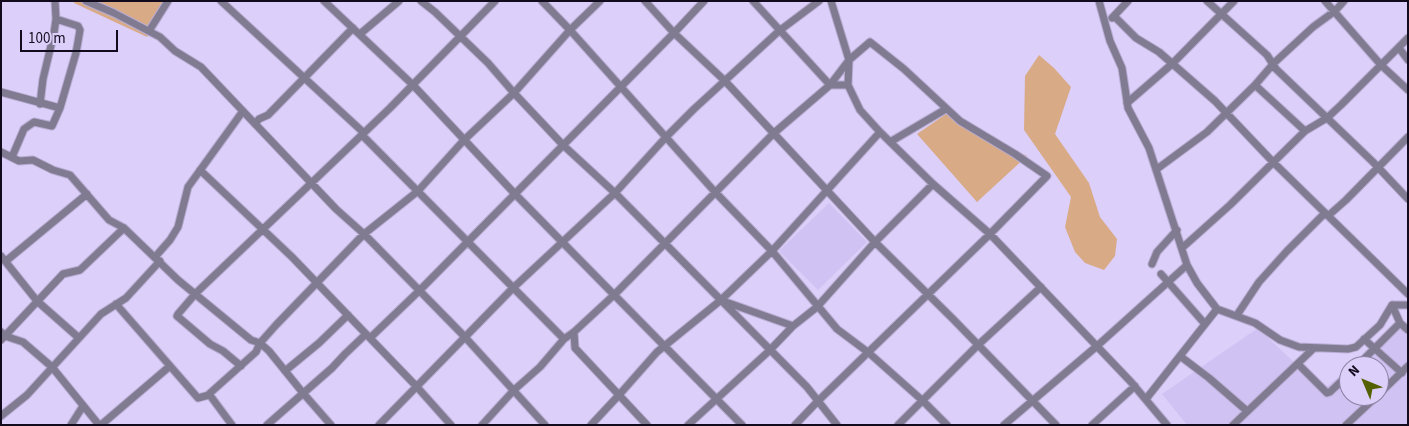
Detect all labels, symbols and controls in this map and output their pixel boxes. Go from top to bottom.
scale bar [22,20,120,52]
text: 100 m [28,28,66,49]
north arrow [1339,356,1389,406]
text: N [1344,361,1364,381]

